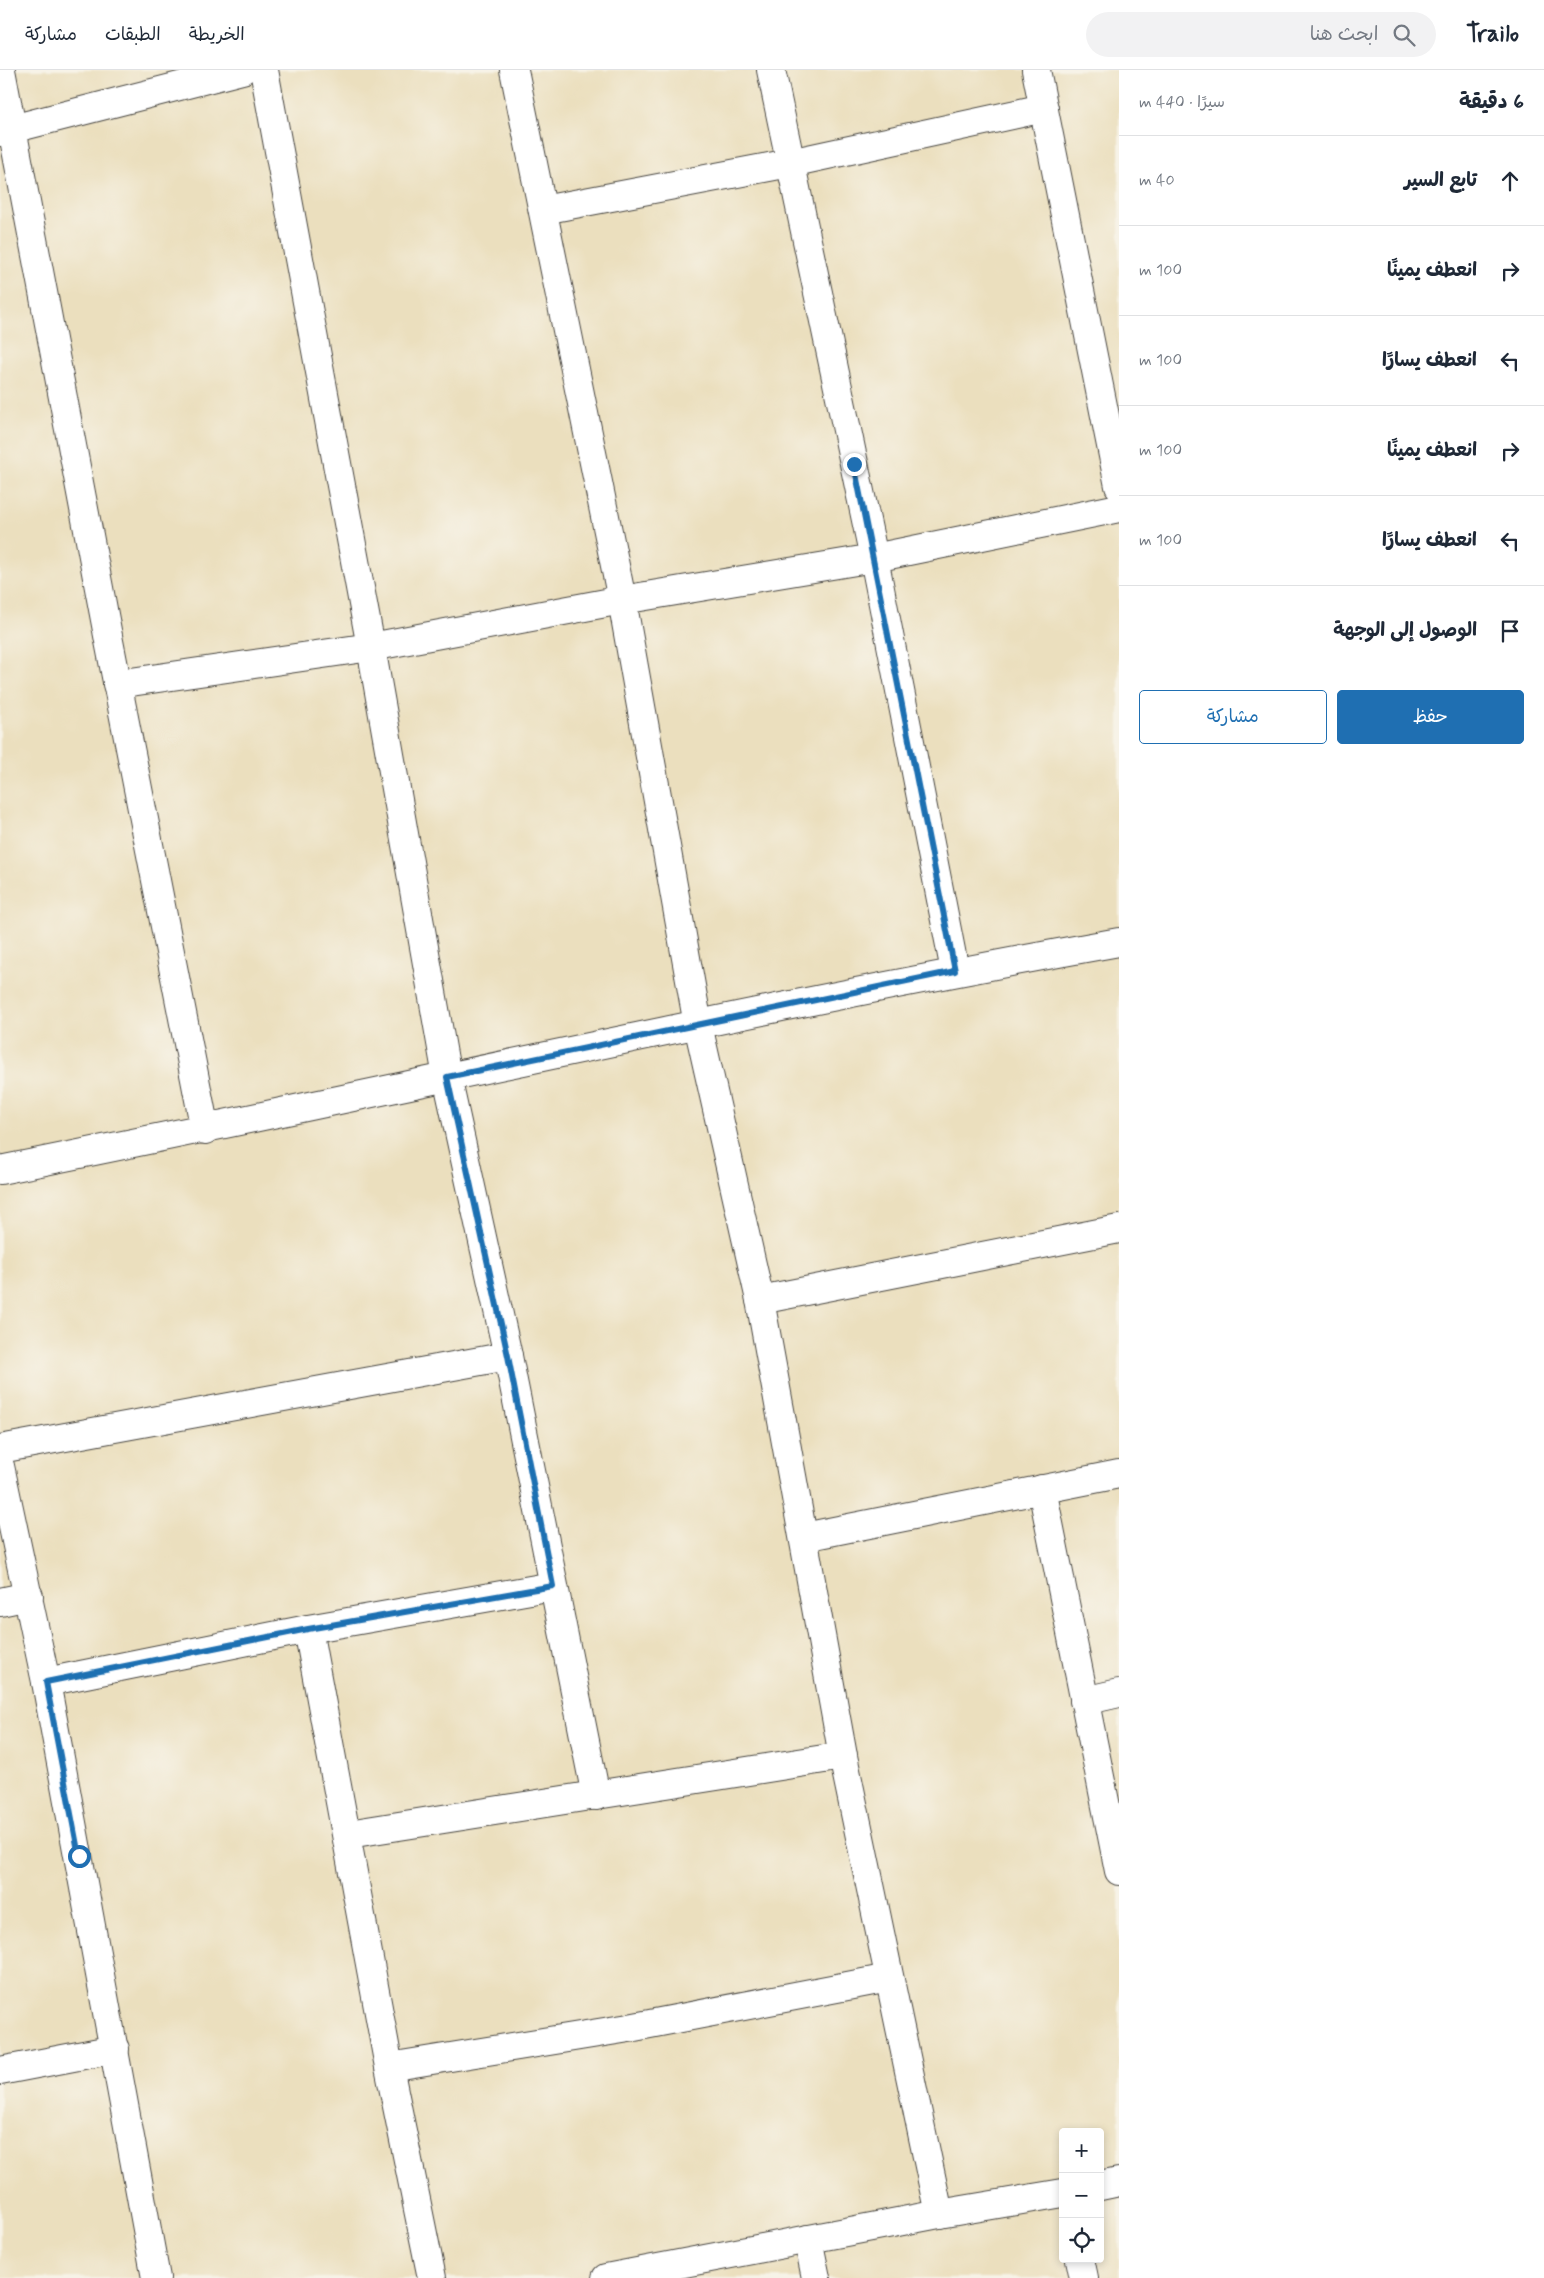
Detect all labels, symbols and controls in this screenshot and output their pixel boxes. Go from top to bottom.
search box [1086,12,1436,57]
text: Trailo [1466,19,1519,50]
icon: search [1390,21,1418,49]
text: ابحث هنا [1310,22,1378,47]
text: مشاركة [25,23,77,47]
text: الطبقات [105,23,161,47]
text: الخريطة [189,23,245,47]
text: 6 دقيقة [1459,88,1524,116]
text: سيرًا · 440 m [1139,92,1225,113]
icon: ahead [1496,167,1524,195]
text: تابع السير [1404,168,1477,193]
text: 40 m [1139,170,1175,191]
icon: right [1496,257,1524,285]
text: انعطف يمينًا [1387,258,1477,283]
text: 100 m [1139,260,1182,281]
icon: left [1496,347,1524,375]
text: انعطف يسارًا [1382,348,1477,373]
text: 100 m [1139,350,1182,371]
icon: right [1496,437,1524,465]
text: انعطف يمينًا [1387,438,1477,463]
text: 100 m [1139,440,1182,461]
route end [843,453,866,476]
icon: left [1496,527,1524,555]
text: انعطف يسارًا [1382,528,1477,553]
text: 100 m [1139,530,1182,551]
icon: arrive [1496,617,1524,645]
text: الوصول إلى الوجهة [1333,618,1477,643]
button: مشاركة [1139,690,1327,744]
button: حفظ [1337,690,1524,744]
route start [68,1845,91,1868]
map controls [1059,2128,1104,2263]
button: + [1059,2128,1104,2173]
button: − [1059,2173,1104,2218]
button: locate [1059,2218,1104,2263]

